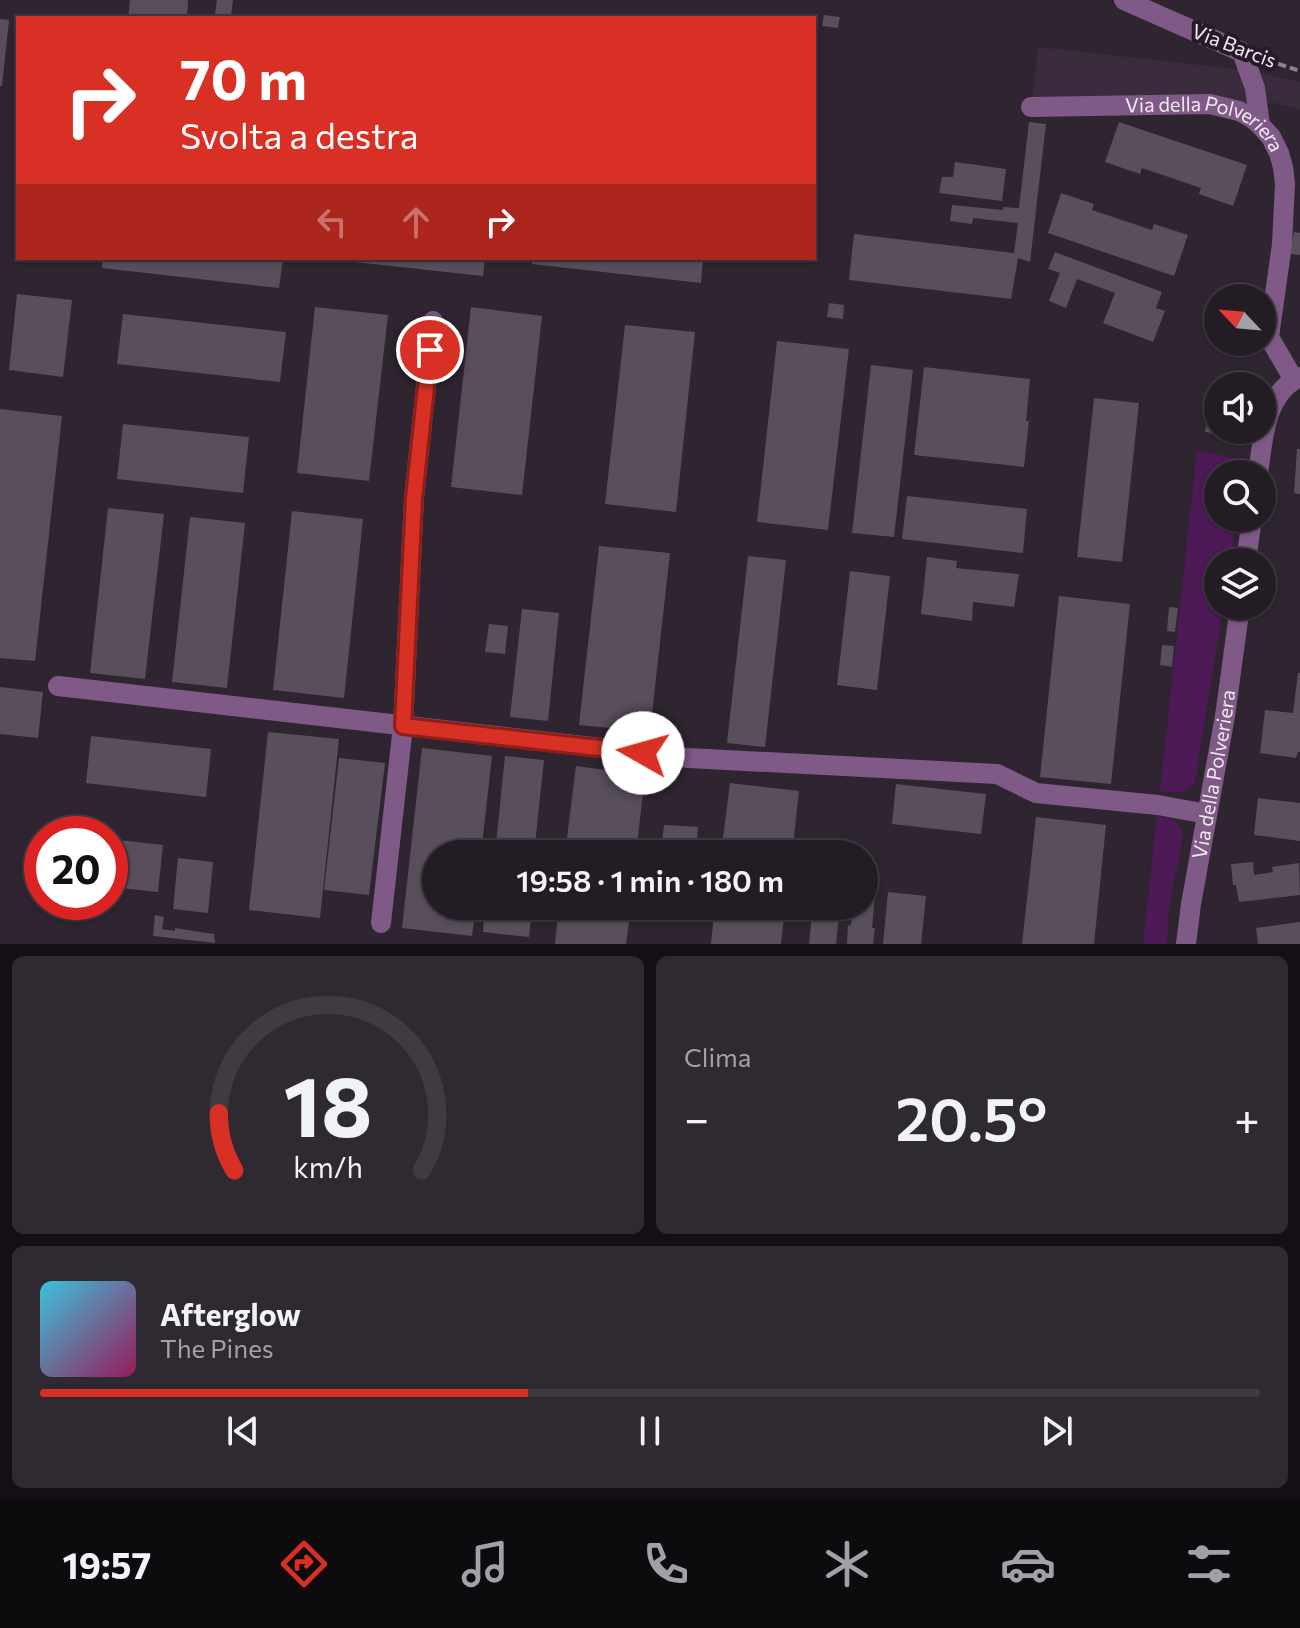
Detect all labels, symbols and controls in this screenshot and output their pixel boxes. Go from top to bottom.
street label: Via Barcis [1189,18,1280,72]
text: 70 m [180,43,307,112]
icon: right [48,48,152,152]
street label: Via della Polveriera [1125,90,1289,156]
text: Svolta a destra [180,112,419,156]
icon: left [310,200,354,244]
icon: ahead [394,200,438,244]
icon: right [478,200,522,244]
north arrow [1204,284,1276,356]
map controls [1204,284,1276,620]
pin [396,316,464,384]
icon: arrive [408,328,452,372]
button: sound [1204,372,1276,444]
button: search [1204,460,1276,532]
button: layers [1204,548,1276,620]
street label: Via della Polveriera [1186,688,1239,861]
position arrow [601,711,685,795]
speed limit sign: 20 [24,816,128,920]
text: 19:58 · 1 min · 180 m [516,861,784,898]
text: Clima [684,1041,751,1072]
text: 18 [283,1052,373,1154]
text: 20.5° [896,1080,1048,1153]
text: − [684,1090,709,1144]
text: + [1234,1090,1260,1144]
text: km/h [293,1149,363,1184]
text: Afterglow [160,1295,301,1332]
text: The Pines [160,1332,274,1363]
icon: previous [221,1409,265,1453]
icon: pause [628,1409,672,1453]
icon: next [1035,1409,1079,1453]
icon: directions [276,1536,332,1592]
icon: music [457,1536,513,1592]
icon: phone [638,1536,694,1592]
icon: climate [819,1536,875,1592]
icon: car [1000,1536,1056,1592]
icon: filters [1181,1536,1237,1592]
text: 19:57 [63,1542,151,1586]

